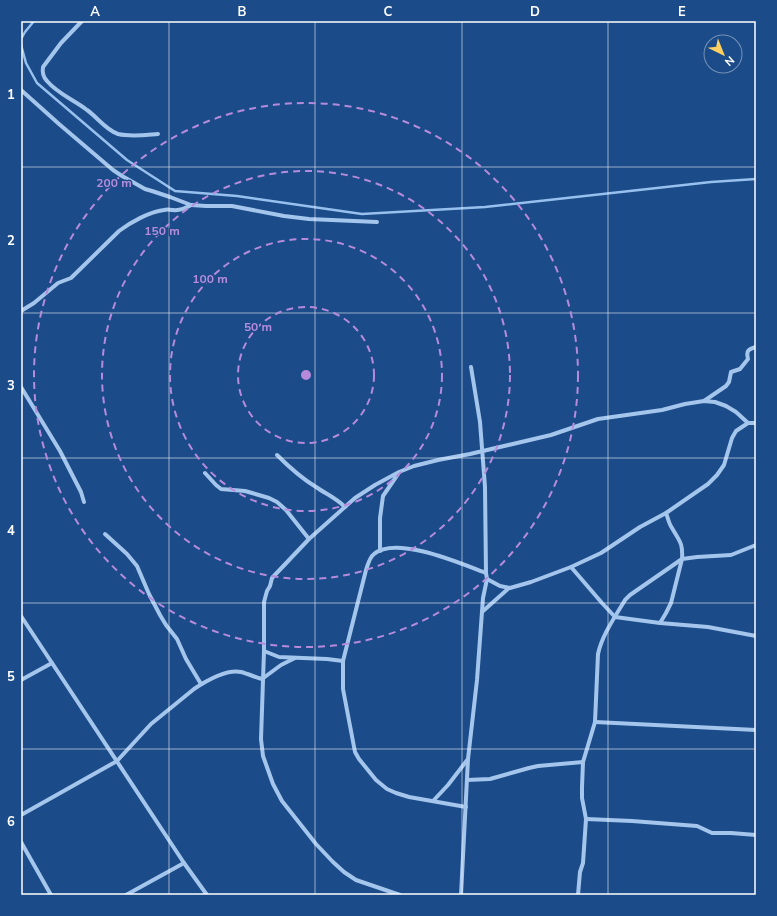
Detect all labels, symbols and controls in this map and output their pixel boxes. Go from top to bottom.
text: A [90,3,100,21]
text: B [238,3,247,21]
text: C [384,3,393,21]
text: D [530,3,540,21]
text: E [678,3,686,21]
north arrow [703,34,743,74]
text: N [721,53,738,69]
text: 1 [7,86,15,104]
text: 200 m [96,175,132,191]
text: 150 m [144,223,180,239]
text: 2 [7,232,15,250]
text: 100 m [192,271,228,287]
text: 50 m [244,319,272,335]
centre of rings [299,368,313,382]
text: 3 [7,377,15,395]
text: 4 [7,522,15,540]
text: 5 [7,668,15,686]
text: 6 [7,813,15,831]

